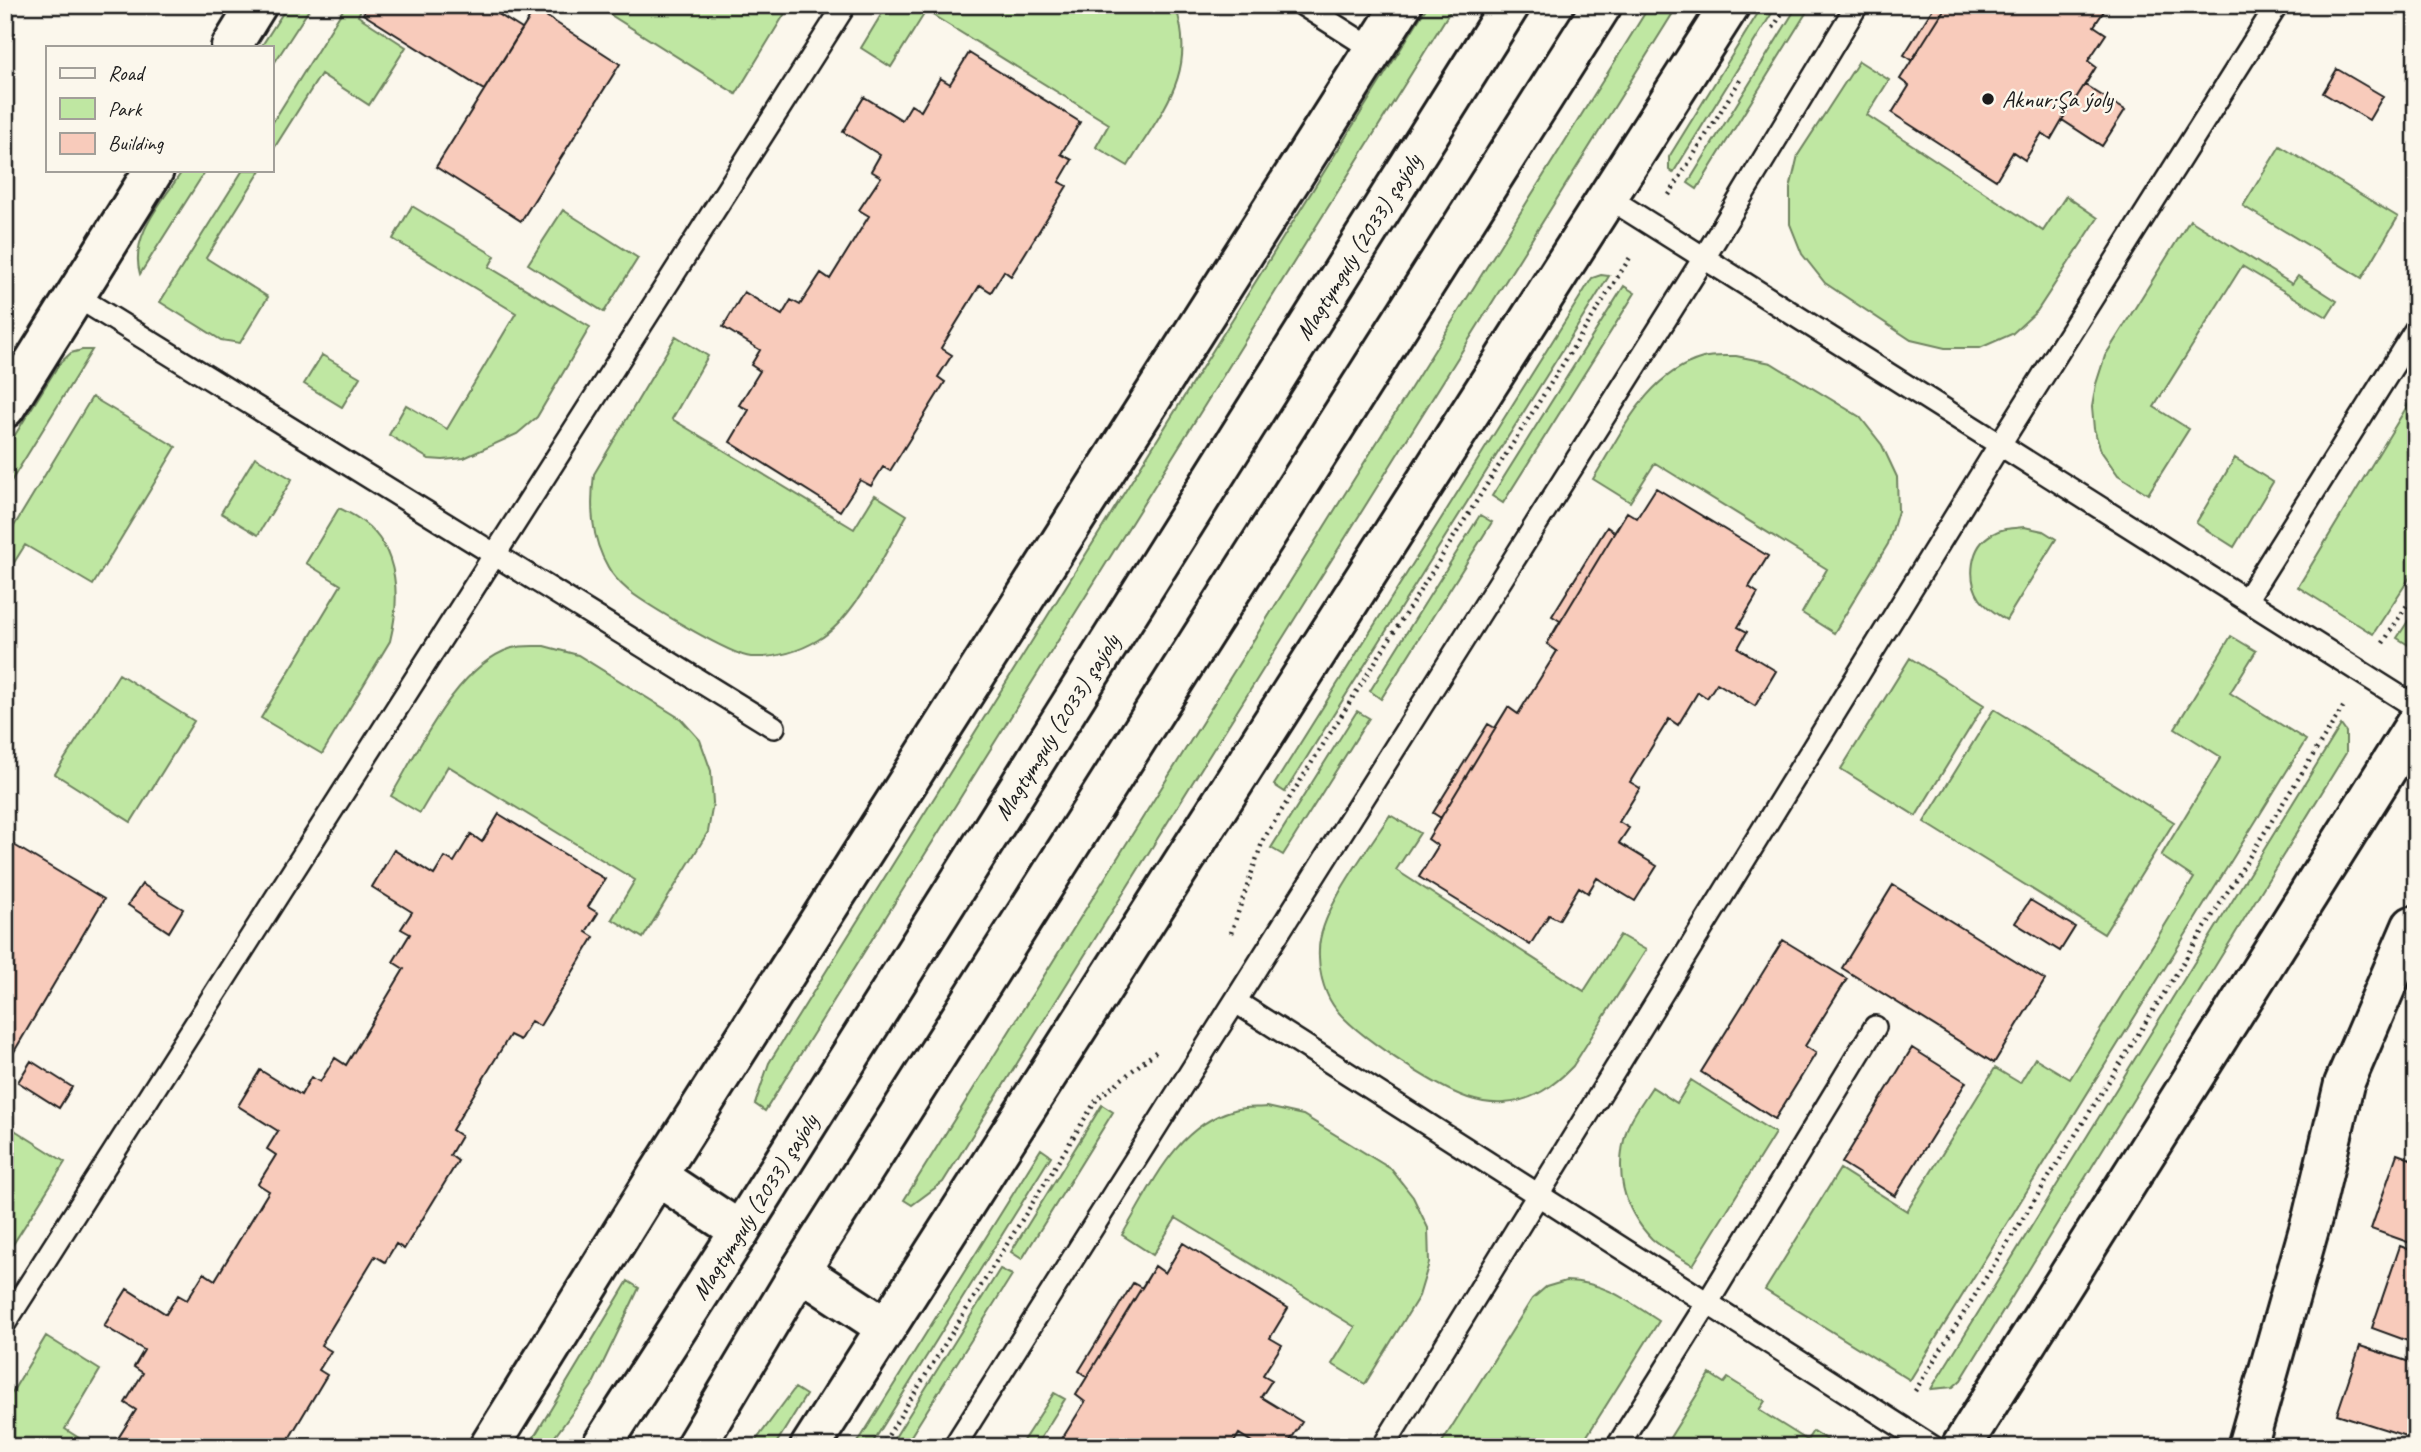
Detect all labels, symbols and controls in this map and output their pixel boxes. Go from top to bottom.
legend [46,46,273,172]
text: Road [108,60,147,86]
place label: Aknur;Şa ýoly [2002,84,2115,114]
marker: Aknur;Şa ýoly [1980,91,1996,107]
text: Park [108,96,143,122]
text: Building [108,130,165,156]
street label: Magtymguly (2033) şaýoly [1289,147,1429,345]
street label: Magtymguly (2033) şaýoly [987,627,1127,826]
street label: Magtymguly (2033) şaýoly [685,1107,826,1305]

